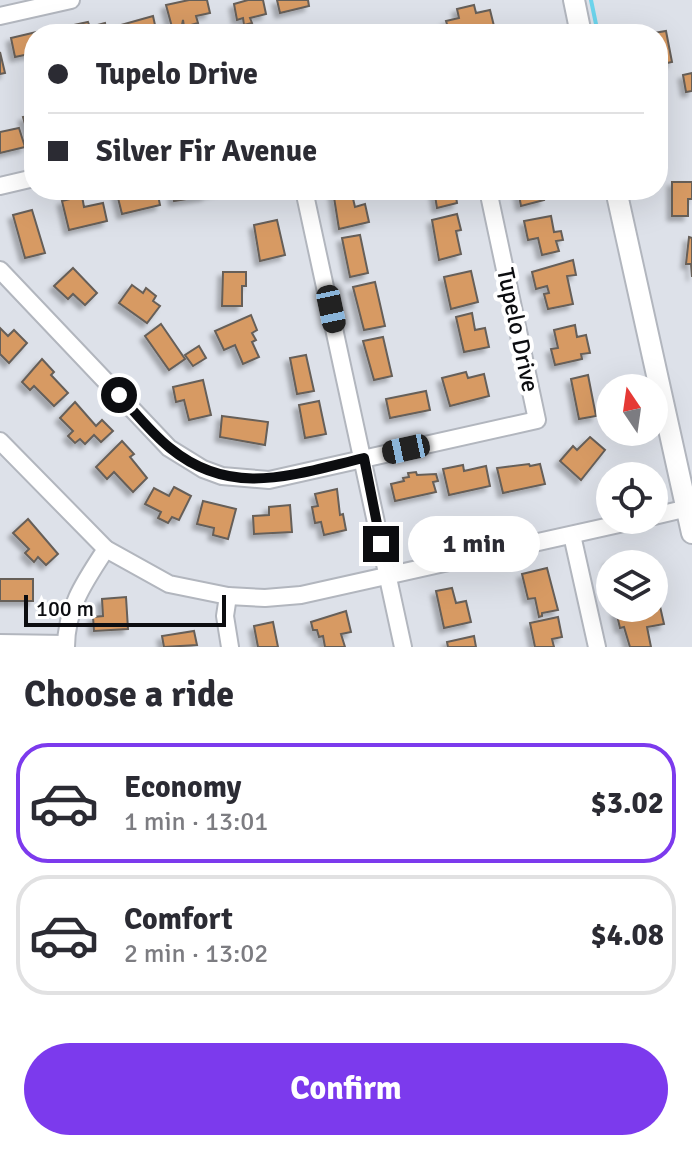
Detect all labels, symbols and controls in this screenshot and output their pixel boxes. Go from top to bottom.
text: Tupelo Drive [96,56,258,93]
text: Silver Fir Avenue [96,133,317,170]
street label: Tupelo Drive [490,265,546,395]
car [314,283,348,335]
north arrow [596,374,668,446]
map controls [596,374,668,622]
route start [101,377,137,413]
car [380,432,432,466]
button: locate [596,462,668,534]
callout: 1 min [409,516,541,572]
route end [363,526,399,562]
text: 1 min [443,528,505,560]
button: layers [596,550,668,622]
scale bar [24,591,226,627]
text: 100 m [36,595,94,622]
text: Choose a ride [24,672,234,717]
icon: car [28,767,100,839]
text: Economy [124,769,241,806]
text: $3.02 [591,785,664,822]
text: 1 min · 13:01 [124,806,268,838]
icon: car [28,899,100,971]
text: Comfort [124,901,233,938]
text: $4.08 [591,917,664,954]
text: 2 min · 13:02 [124,938,268,970]
button: Confirm [24,1043,668,1135]

